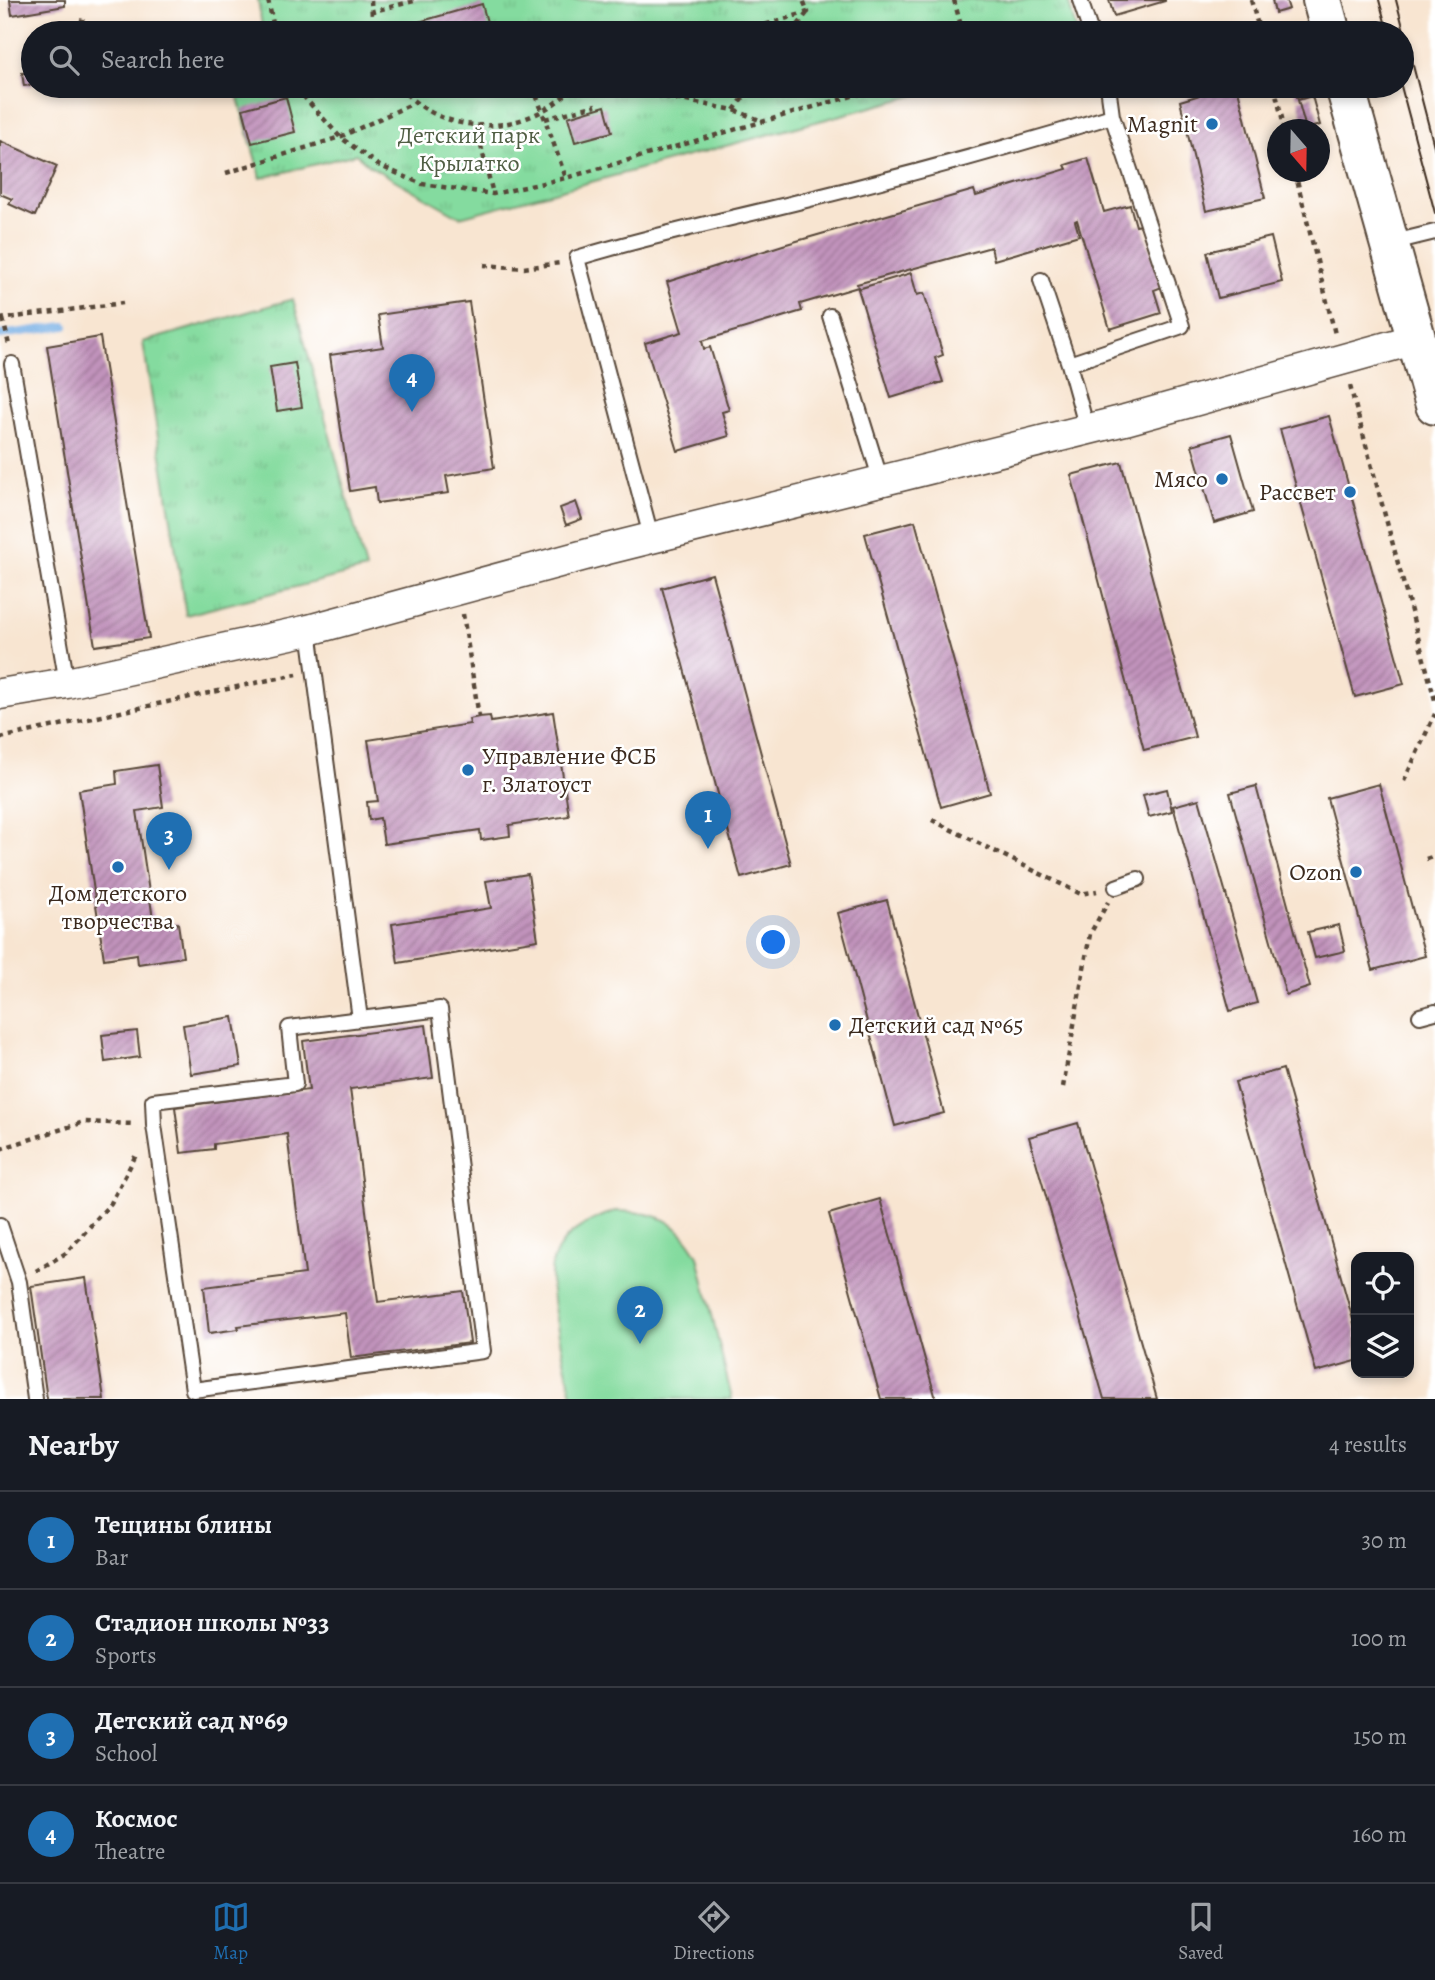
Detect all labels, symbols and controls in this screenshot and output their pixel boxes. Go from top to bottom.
search box [21,21,1414,98]
icon: search [45,41,83,79]
text: Search here [101,42,225,77]
place label: Magnit [1127,108,1198,140]
marker: Magnit [1204,116,1220,132]
park label: Детский парк Крылатко [398,119,540,179]
north arrow [1267,119,1330,182]
pin: 4 [389,354,435,412]
place label: Мясо [1154,463,1208,495]
marker: Мясо [1214,471,1230,487]
place label: Рассвет [1259,476,1336,508]
marker: Рассвет [1342,484,1358,500]
place label: Управление ФСБ г. Златоуст [482,740,656,800]
marker: Управление ФСБ г. Златоуст [460,762,476,778]
pin: 1 [685,791,731,849]
pin: 3 [146,812,192,870]
place label: Ozon [1289,856,1342,888]
marker: Дом детского творчества [110,859,126,875]
marker: Ozon [1348,864,1364,880]
place label: Дом детского творчества [49,877,187,937]
your location [756,925,790,959]
place label: Детский сад №65 [849,1009,1024,1041]
marker: Детский сад №65 [827,1017,843,1033]
map controls [1351,1252,1414,1378]
button: locate [1351,1252,1414,1315]
pin: 2 [617,1286,663,1344]
button: layers [1351,1315,1414,1378]
text: Nearby [28,1425,119,1465]
text: 4 results [1329,1429,1407,1460]
text: Тещины блины [95,1507,272,1542]
text: 1 [47,1525,55,1556]
text: 30 m [1361,1525,1407,1556]
text: Bar [95,1542,128,1573]
text: Стадион школы №33 [95,1605,329,1640]
text: 2 [45,1623,57,1654]
text: 100 m [1351,1623,1407,1654]
text: Sports [95,1640,156,1671]
text: Детский сад №69 [95,1703,288,1738]
text: 3 [46,1721,56,1752]
text: 150 m [1353,1721,1407,1752]
text: School [95,1738,157,1769]
text: Космос [95,1801,178,1836]
text: 4 [46,1819,56,1850]
text: 160 m [1353,1819,1407,1850]
text: Theatre [95,1836,165,1867]
tab: Map [212,1898,250,1966]
tab: Directions [673,1898,755,1966]
tab: Saved [1178,1898,1223,1966]

